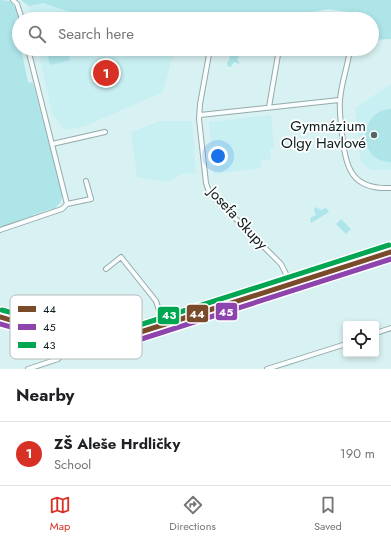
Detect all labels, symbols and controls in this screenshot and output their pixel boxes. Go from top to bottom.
search box [12,12,379,56]
icon: search [26,23,48,45]
text: Search here [58,23,134,45]
pin: 1 [93,58,119,88]
place label: Gymnázium Olgy Havlové [281,115,366,154]
marker: Gymnázium Olgy Havlové [369,130,379,140]
your location [208,146,228,166]
street label: Josefa Skupy [202,180,273,255]
legend [10,295,142,359]
text: 44 [43,301,56,317]
line badge: 45 [215,302,238,321]
line badge: 44 [186,304,209,323]
text: 45 [219,304,233,320]
line badge: 43 [157,306,180,325]
text: 44 [189,306,205,322]
text: 43 [162,307,176,323]
text: 45 [43,319,56,335]
map controls [343,321,379,357]
button: locate [343,321,379,357]
text: 43 [43,337,55,353]
text: Nearby [16,383,74,407]
text: ZŠ Aleše Hrdličky [54,433,180,455]
text: 1 [26,444,32,463]
text: 190 m [340,444,375,463]
text: School [54,455,91,474]
tab: Map [49,494,71,534]
tab: Directions [169,494,216,534]
tab: Saved [314,494,342,534]

